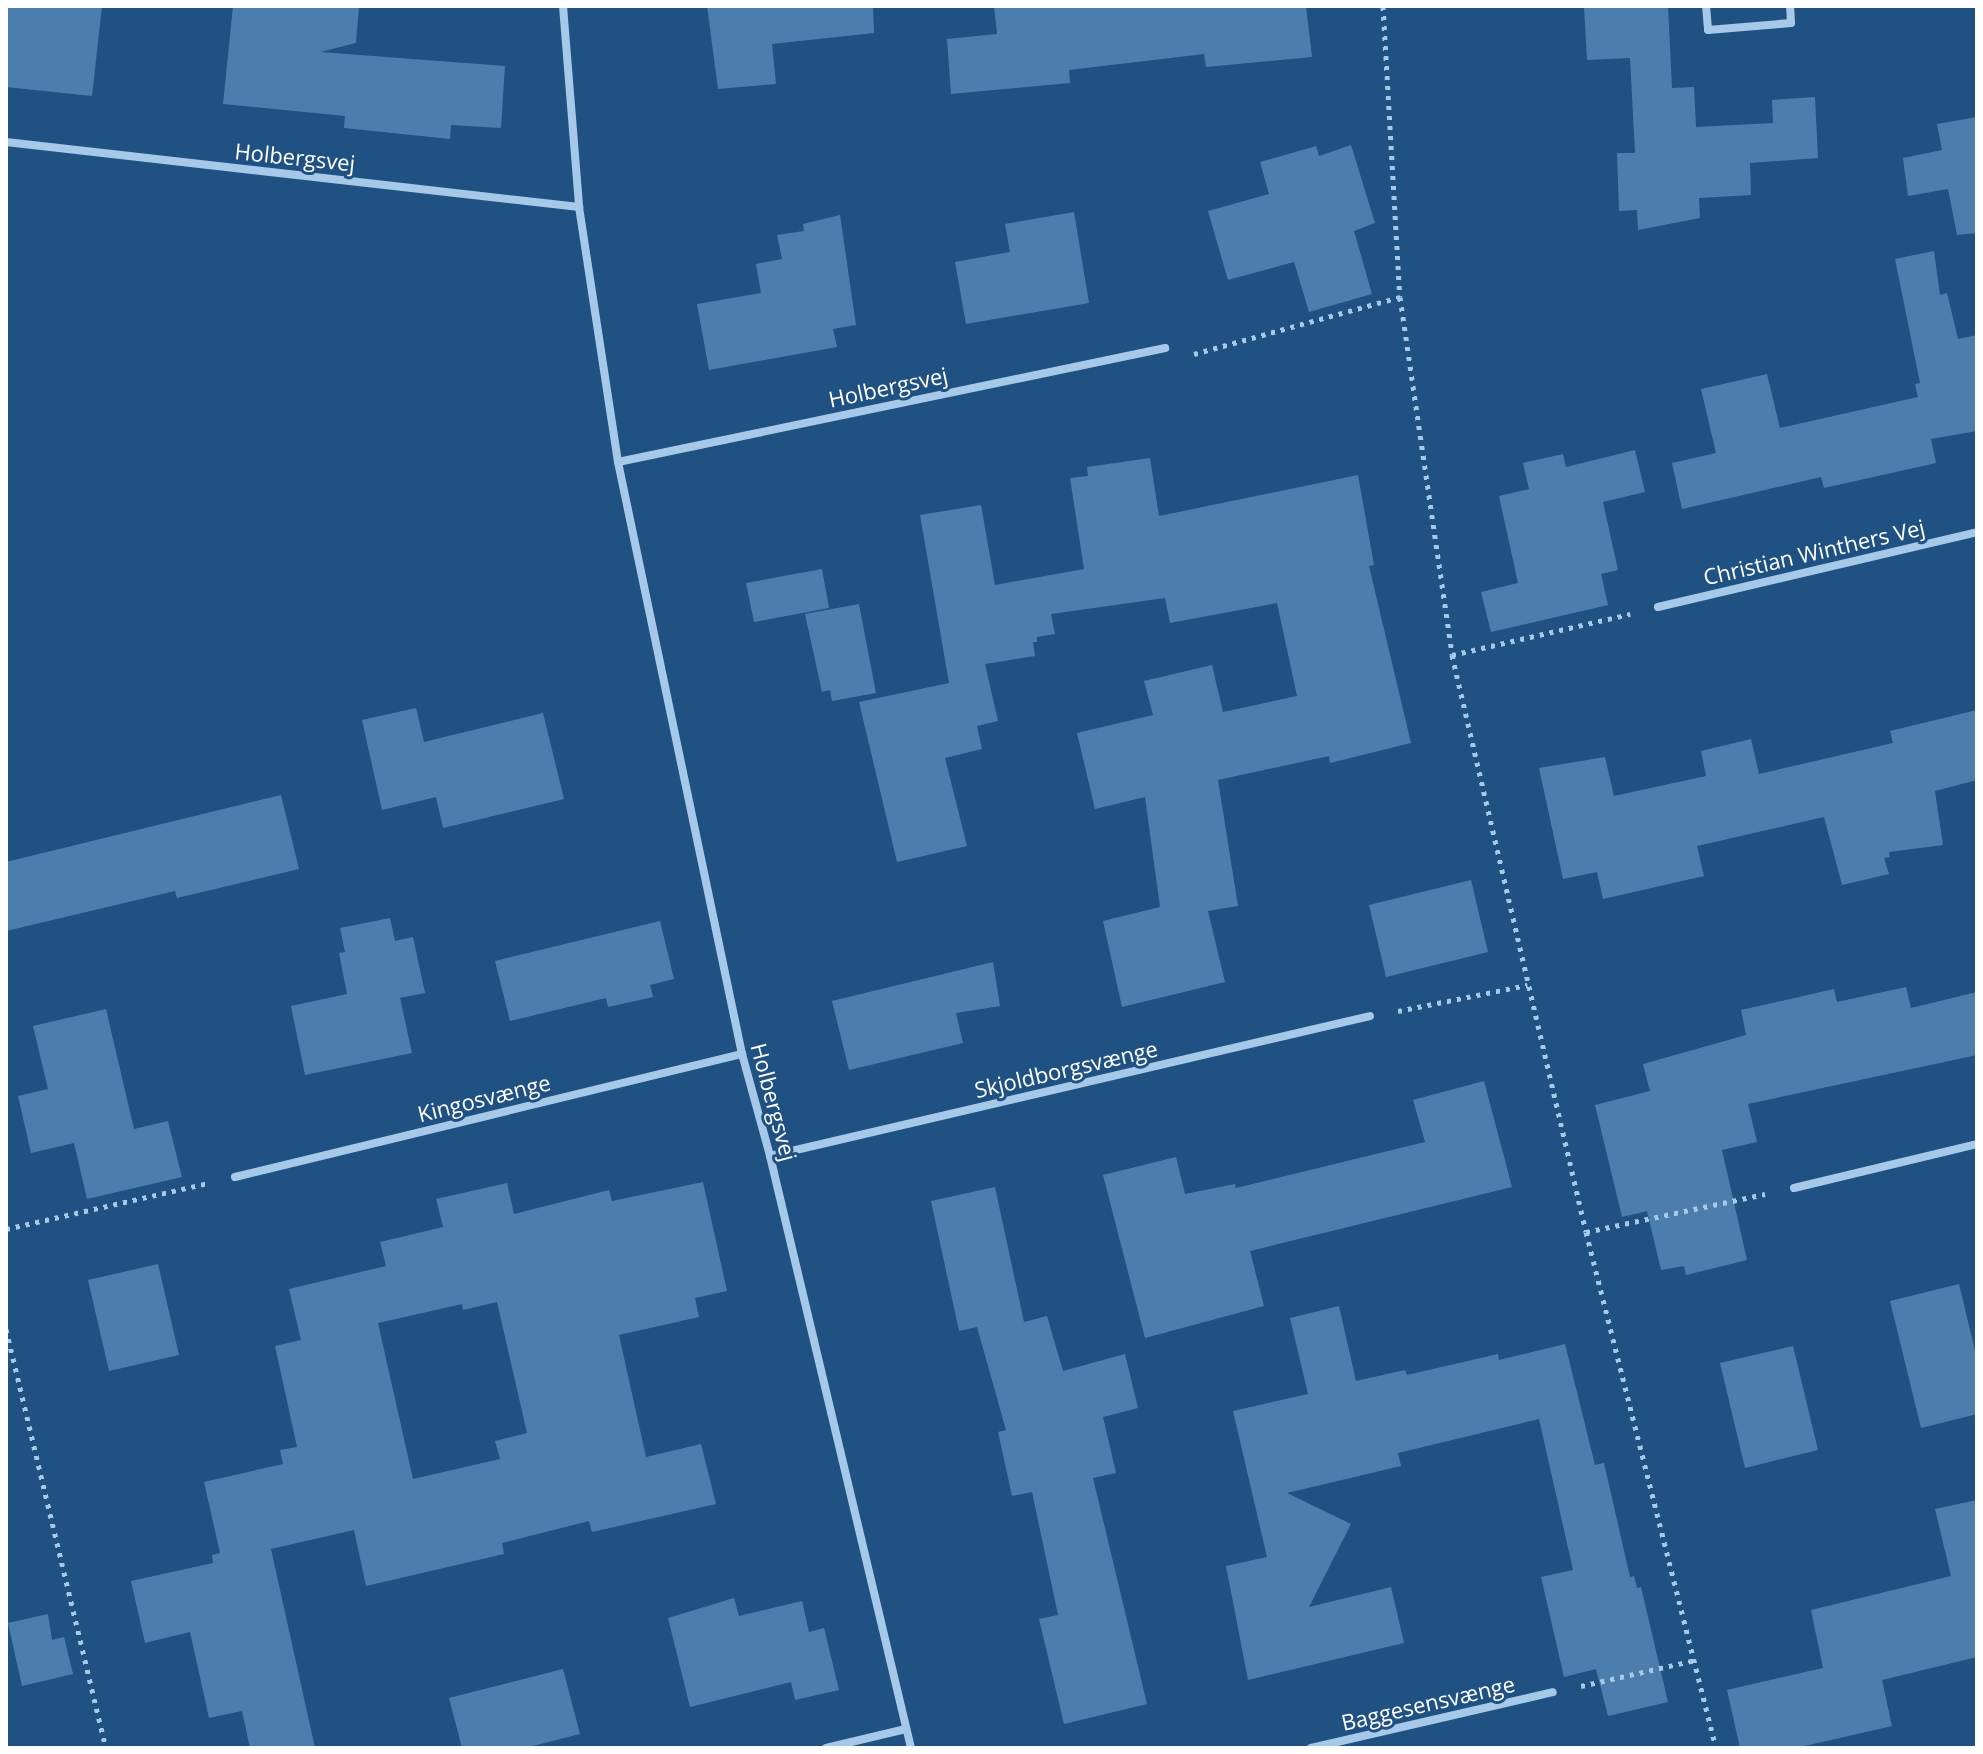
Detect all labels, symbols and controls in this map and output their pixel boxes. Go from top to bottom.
street label: Holbergsvej [233,138,357,176]
street label: Holbergsvej [826,361,950,413]
street label: Christian Winthers Vej [1701,514,1927,590]
street label: Skjoldborgsvænge [972,1035,1160,1103]
street label: Holbergsvej [746,1040,802,1164]
street label: Kingosvænge [415,1069,553,1127]
street label: Baggesensvænge [1339,1670,1517,1736]

